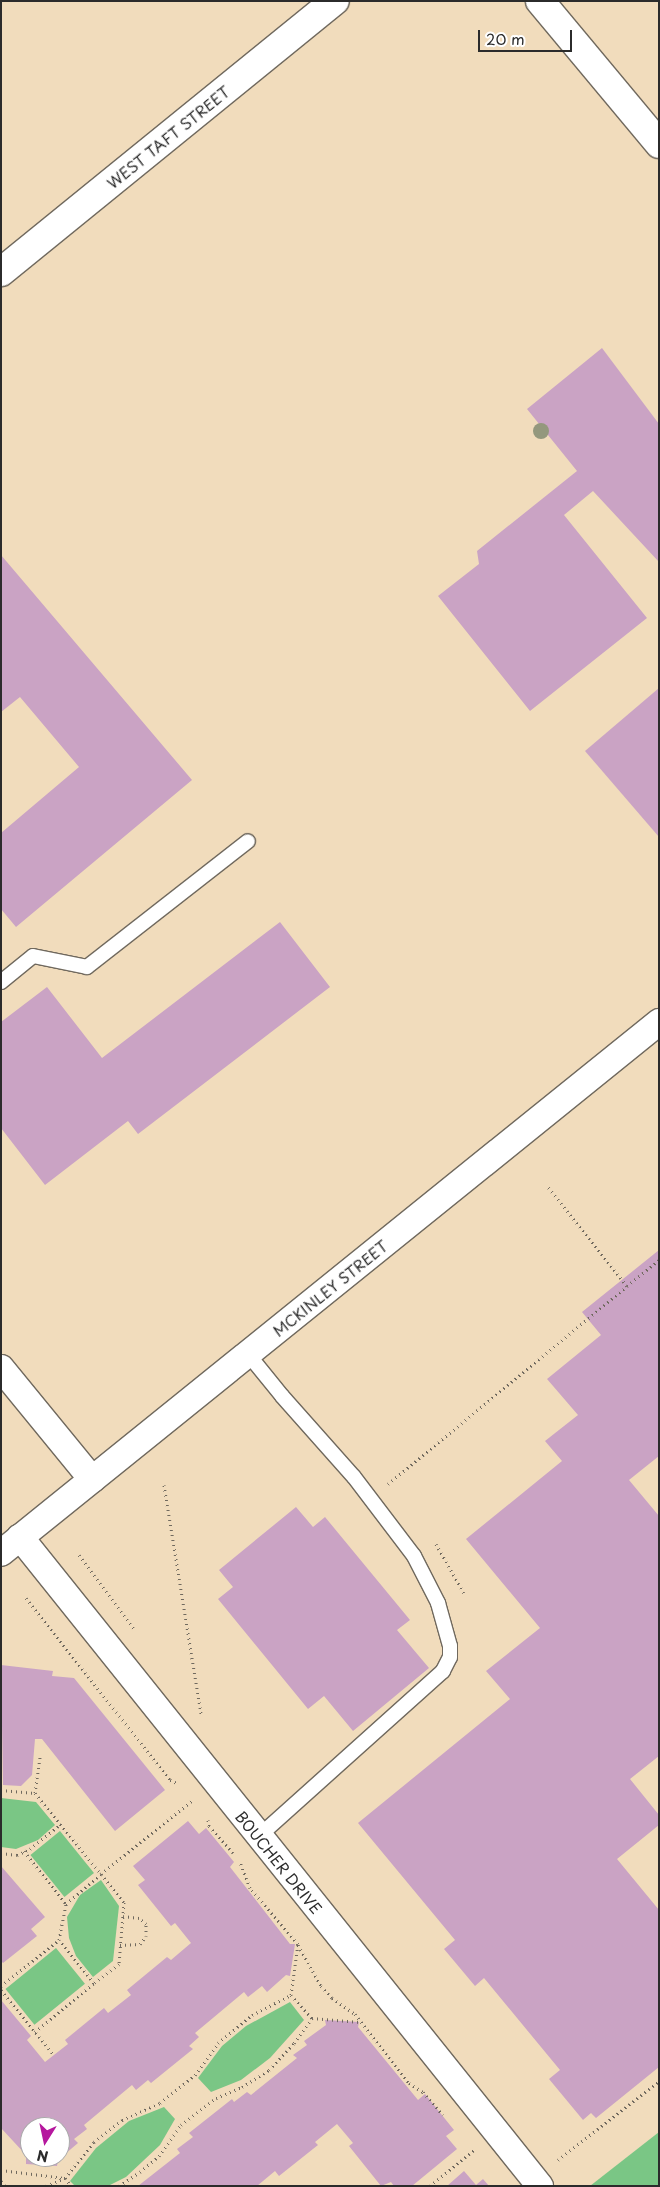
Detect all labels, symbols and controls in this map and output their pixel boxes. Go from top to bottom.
scale bar [480,20,574,52]
text: 20 m [486,27,525,50]
street label: WEST TAFT STREET [103,82,233,192]
street label: MCKINLEY STREET [268,1236,392,1340]
street label: BOUCHER DRIVE [232,1807,326,1917]
north arrow [20,2117,70,2167]
text: N [35,2145,50,2168]

